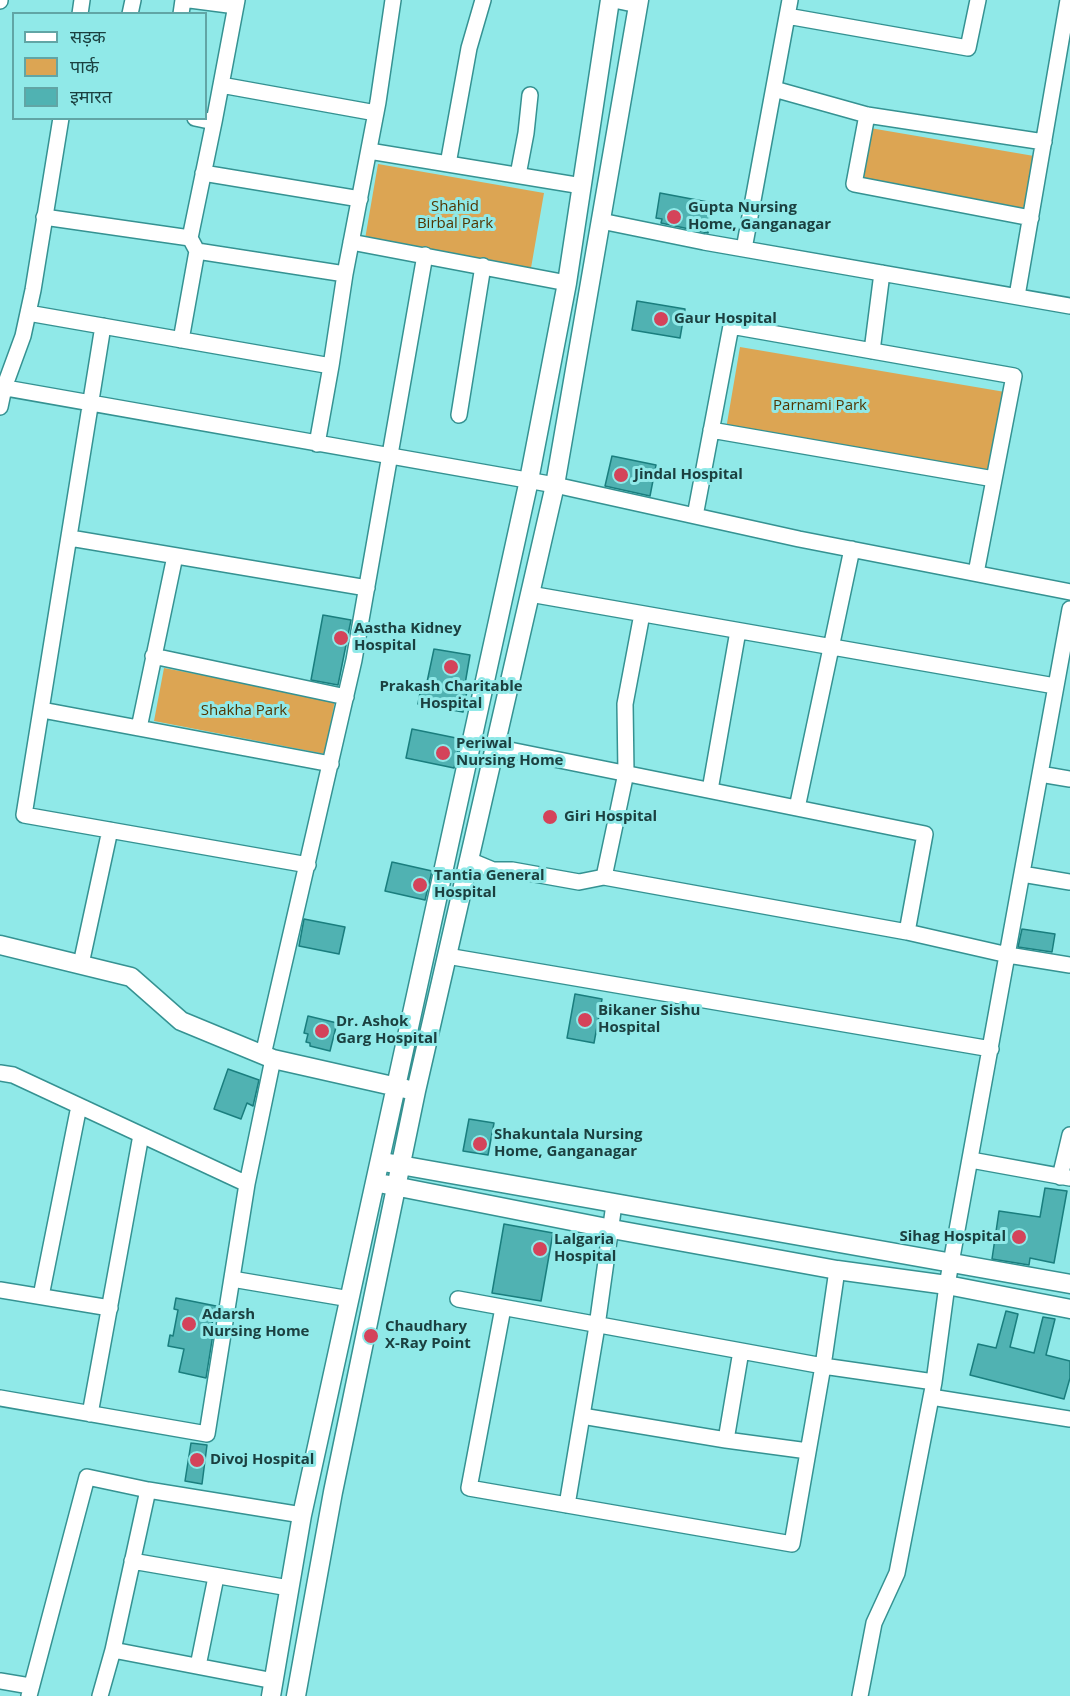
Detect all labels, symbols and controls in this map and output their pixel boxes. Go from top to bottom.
legend [12,12,207,120]
text: सड़क [70,24,106,48]
text: पार्क [70,54,99,78]
text: इमारत [70,84,112,108]
park label: Shahid Birbal Park [417,198,493,233]
place label: Gupta Nursing Home, Ganganagar [688,199,831,234]
marker: Gupta Nursing Home, Ganganagar [665,208,683,226]
marker: Gaur Hospital [652,310,670,328]
place label: Gaur Hospital [674,310,777,328]
park label: Parnami Park [773,397,867,415]
marker: Jindal Hospital [612,466,630,484]
place label: Jindal Hospital [634,466,743,484]
place label: Aastha Kidney Hospital [354,620,461,655]
marker: Aastha Kidney Hospital [332,629,350,647]
marker: Prakash Charitable Hospital [442,658,460,676]
place label: Prakash Charitable Hospital [379,678,523,713]
park label: Shakha Park [201,702,287,720]
place label: Periwal Nursing Home [456,735,563,770]
marker: Periwal Nursing Home [434,744,452,762]
marker: Giri Hospital [541,808,559,826]
place label: Giri Hospital [564,808,657,826]
place label: Tantia General Hospital [434,867,545,902]
marker: Tantia General Hospital [411,876,429,894]
place label: Bikaner Sishu Hospital [598,1002,700,1037]
marker: Bikaner Sishu Hospital [576,1011,594,1029]
place label: Dr. Ashok Garg Hospital [336,1013,438,1048]
marker: Dr. Ashok Garg Hospital [313,1022,331,1040]
place label: Shakuntala Nursing Home, Ganganagar [494,1126,643,1161]
marker: Shakuntala Nursing Home, Ganganagar [471,1135,489,1153]
place label: Sihag Hospital [899,1228,1006,1246]
marker: Sihag Hospital [1010,1228,1028,1246]
place label: Lalgaria Hospital [554,1231,616,1266]
marker: Lalgaria Hospital [531,1240,549,1258]
place label: Adarsh Nursing Home [202,1306,309,1341]
marker: Adarsh Nursing Home [180,1315,198,1333]
place label: Chaudhary X-Ray Point [385,1318,471,1353]
marker: Chaudhary X-Ray Point [362,1327,380,1345]
marker: Divoj Hospital [188,1451,206,1469]
place label: Divoj Hospital [210,1451,314,1469]

